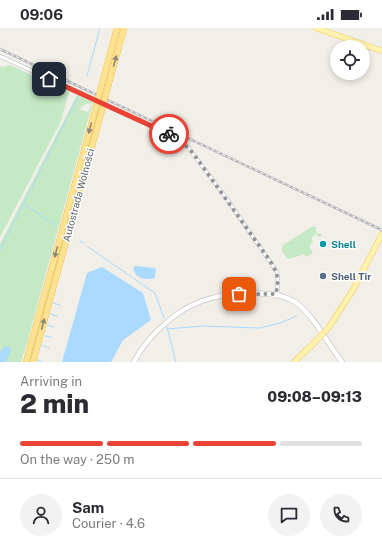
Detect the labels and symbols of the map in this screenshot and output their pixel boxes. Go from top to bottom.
one-way arrow [112,55,118,67]
pin [32,62,66,96]
courier [149,114,189,154]
one-way arrow [87,123,93,135]
street label: Autostrada Wolności [60,147,96,243]
place label: Shell [331,238,356,250]
marker: Shell [318,239,328,249]
one-way arrow [53,246,59,258]
place label: Shell Tir [331,270,371,282]
marker: Shell Tir [318,271,328,281]
pin [222,277,256,311]
one-way arrow [40,318,46,330]

